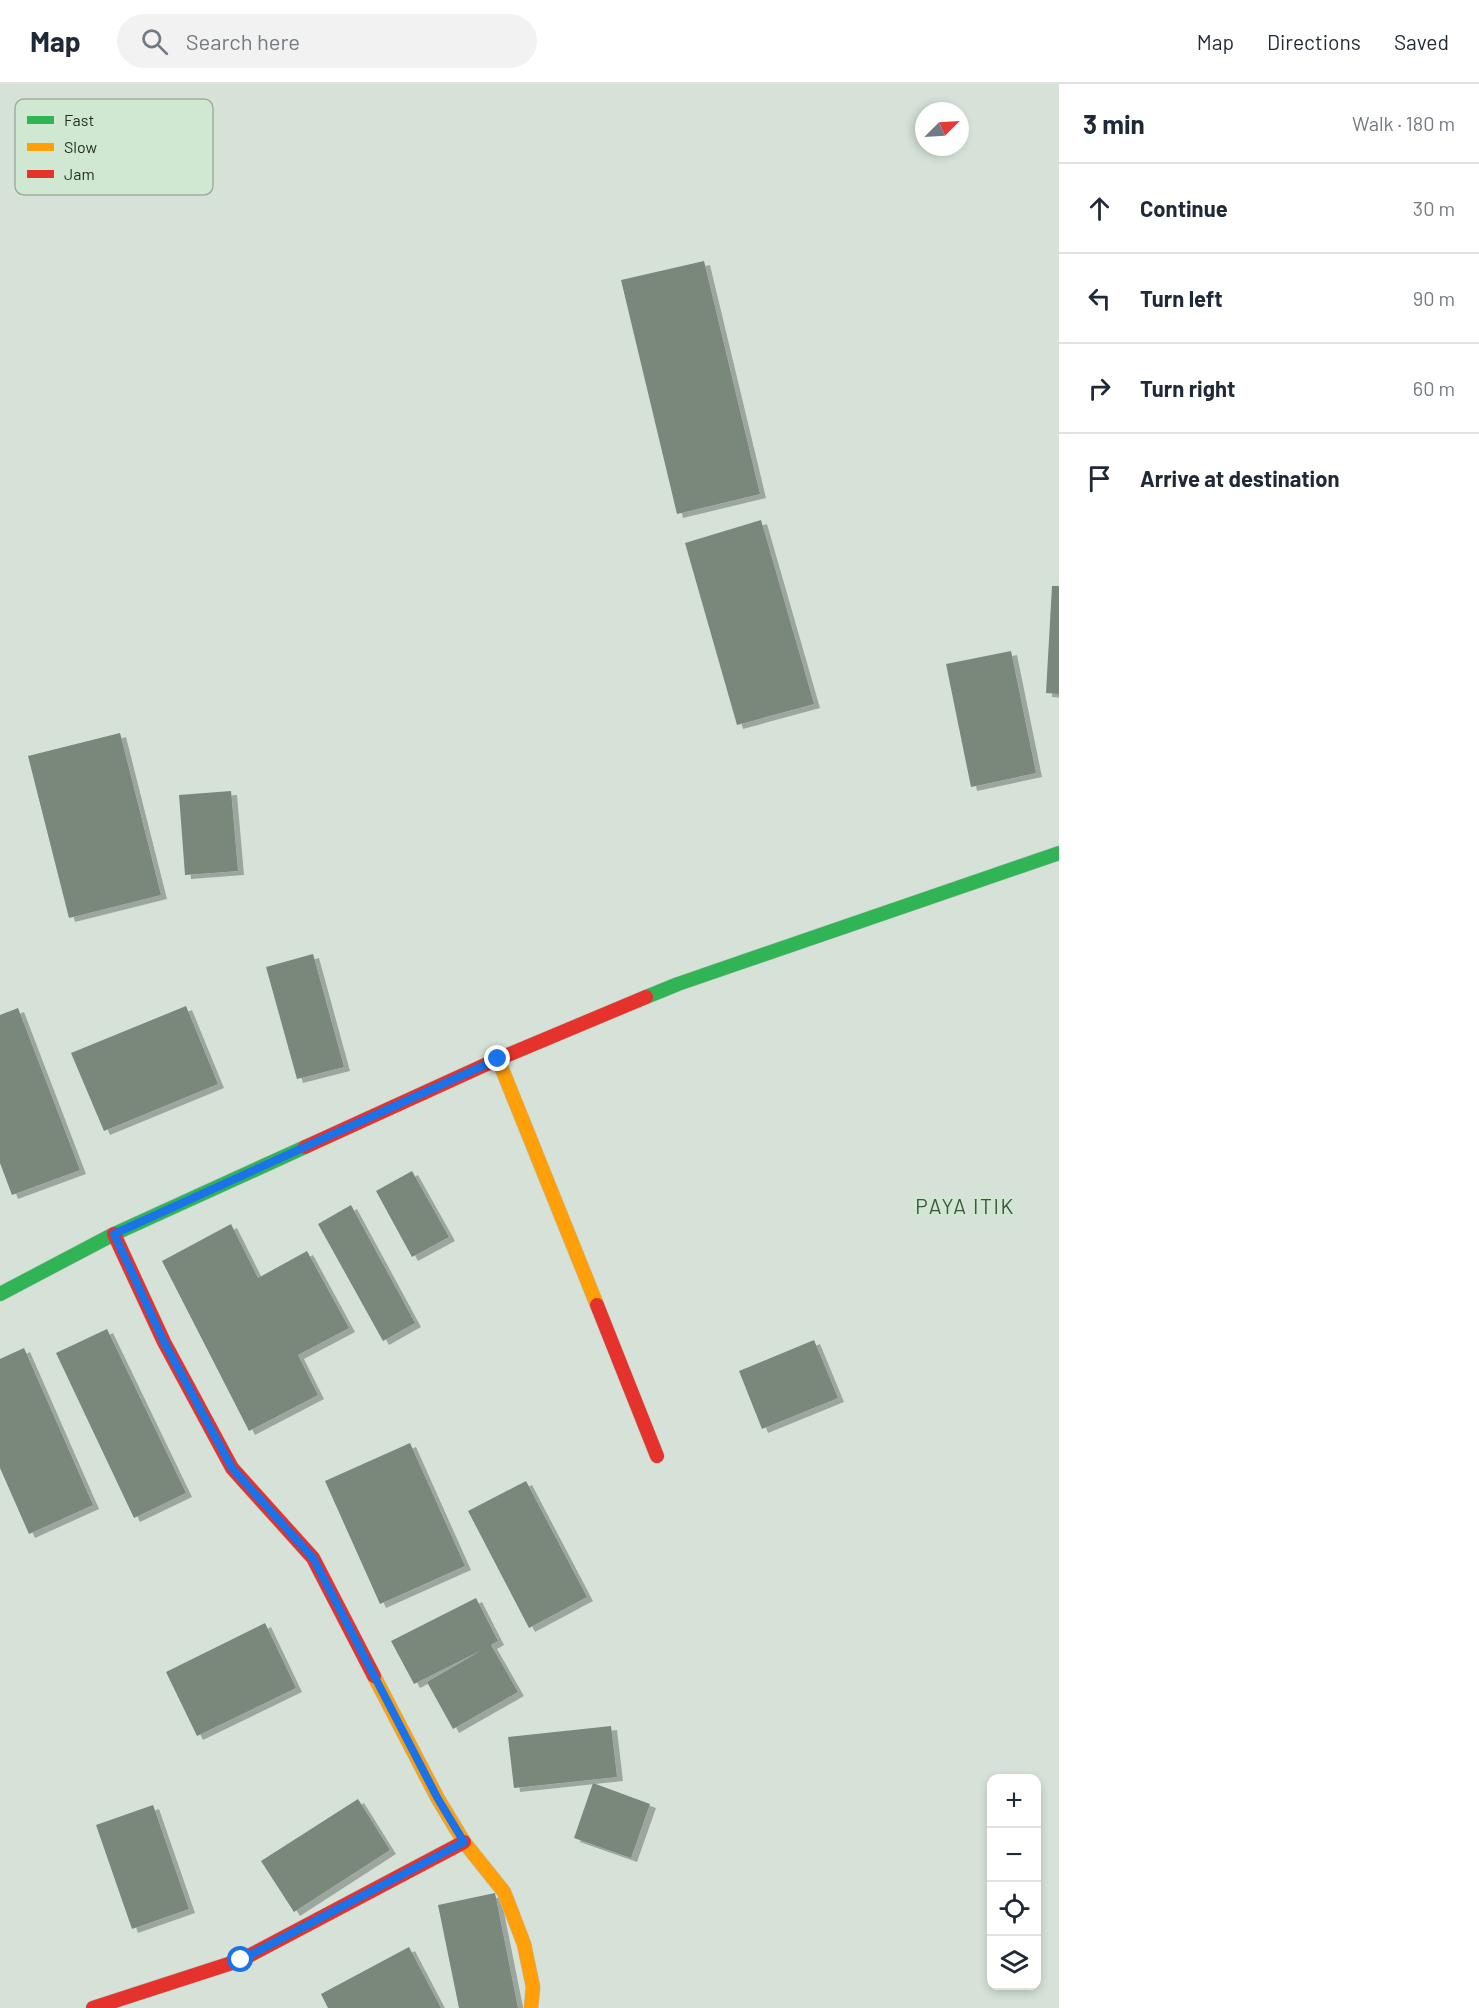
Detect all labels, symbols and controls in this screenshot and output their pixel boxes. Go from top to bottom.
search box [117,14,537,68]
text: Map [30,24,81,58]
icon: search [138,25,171,58]
text: Search here [186,28,300,54]
text: Map [1197,29,1234,54]
text: Directions [1267,29,1361,54]
text: Saved [1394,29,1449,54]
legend [15,99,213,195]
north arrow [915,102,969,156]
text: 3 min [1083,108,1145,139]
text: Fast [64,110,94,129]
text: Walk · 180 m [1352,111,1455,135]
text: Slow [64,137,97,156]
text: Jam [64,164,95,183]
icon: ahead [1083,192,1116,225]
text: Continue [1140,195,1228,221]
text: 30 m [1413,196,1455,220]
icon: left [1083,282,1116,315]
text: Turn left [1140,285,1223,311]
text: 90 m [1413,286,1455,310]
icon: right [1083,372,1116,405]
text: Turn right [1140,375,1235,401]
text: 60 m [1413,376,1455,400]
icon: arrive [1083,462,1116,495]
text: Arrive at destination [1140,465,1339,491]
route end [484,1045,510,1071]
district label: PAYA ITIK [915,1193,1015,1218]
map controls [987,1774,1041,1990]
button: + [987,1774,1041,1828]
button: − [987,1828,1041,1882]
button: locate [987,1882,1041,1936]
button: layers [987,1936,1041,1990]
route start [227,1946,253,1972]

